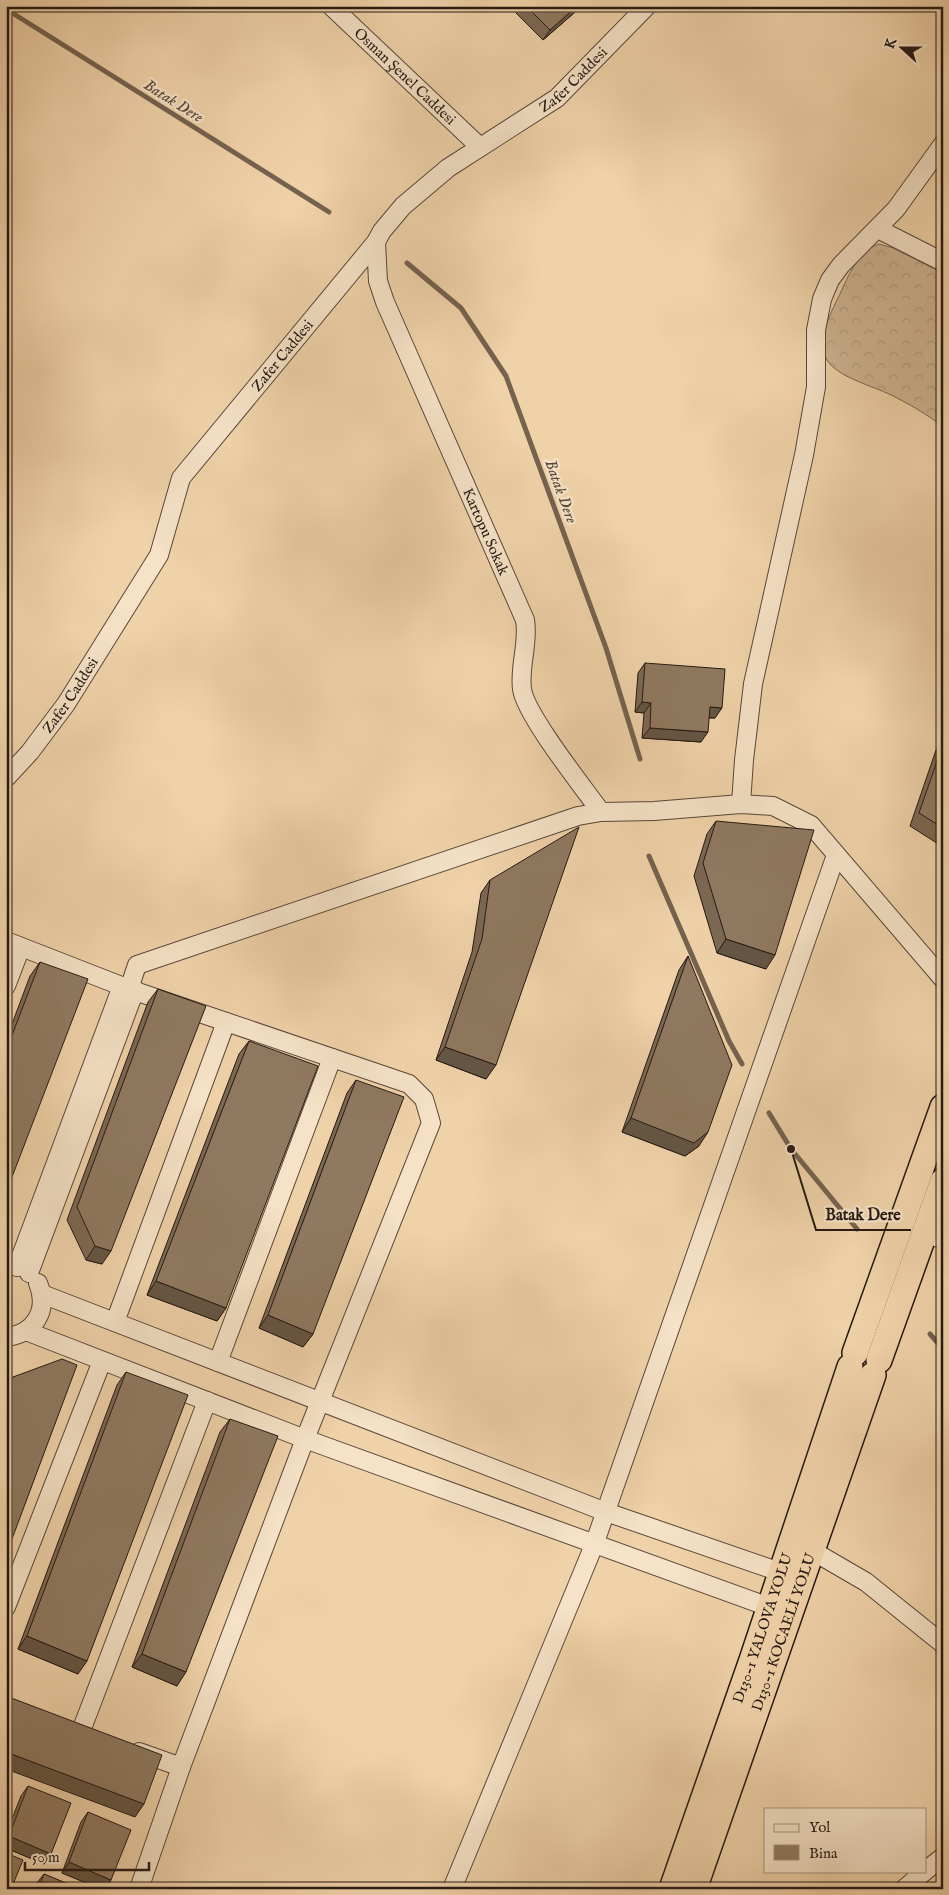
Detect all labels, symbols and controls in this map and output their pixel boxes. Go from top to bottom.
north arrow [876,22,926,72]
street label: Osman Şenel Caddesi [350,24,460,129]
text: K [881,35,901,52]
street label: Zafer Caddesi [536,43,612,117]
water label: Batak Dere [139,76,207,128]
street label: Zafer Caddesi [247,316,318,396]
water label: Batak Dere [539,457,581,527]
street label: Kartopu Sokak [458,485,514,579]
street label: Zafer Caddesi [38,654,103,737]
callout: Batak Dere [816,1199,911,1230]
text: Batak Dere [825,1206,901,1226]
street label: D130-1 KOCAELİ YOLU [748,1550,820,1714]
street label: D130-1 YALOVA YOLU [729,1551,797,1706]
legend [764,1808,926,1872]
text: Yol [809,1818,831,1837]
scale bar [25,1840,149,1872]
text: Bina [809,1844,838,1863]
text: 50 m [32,1848,60,1867]

